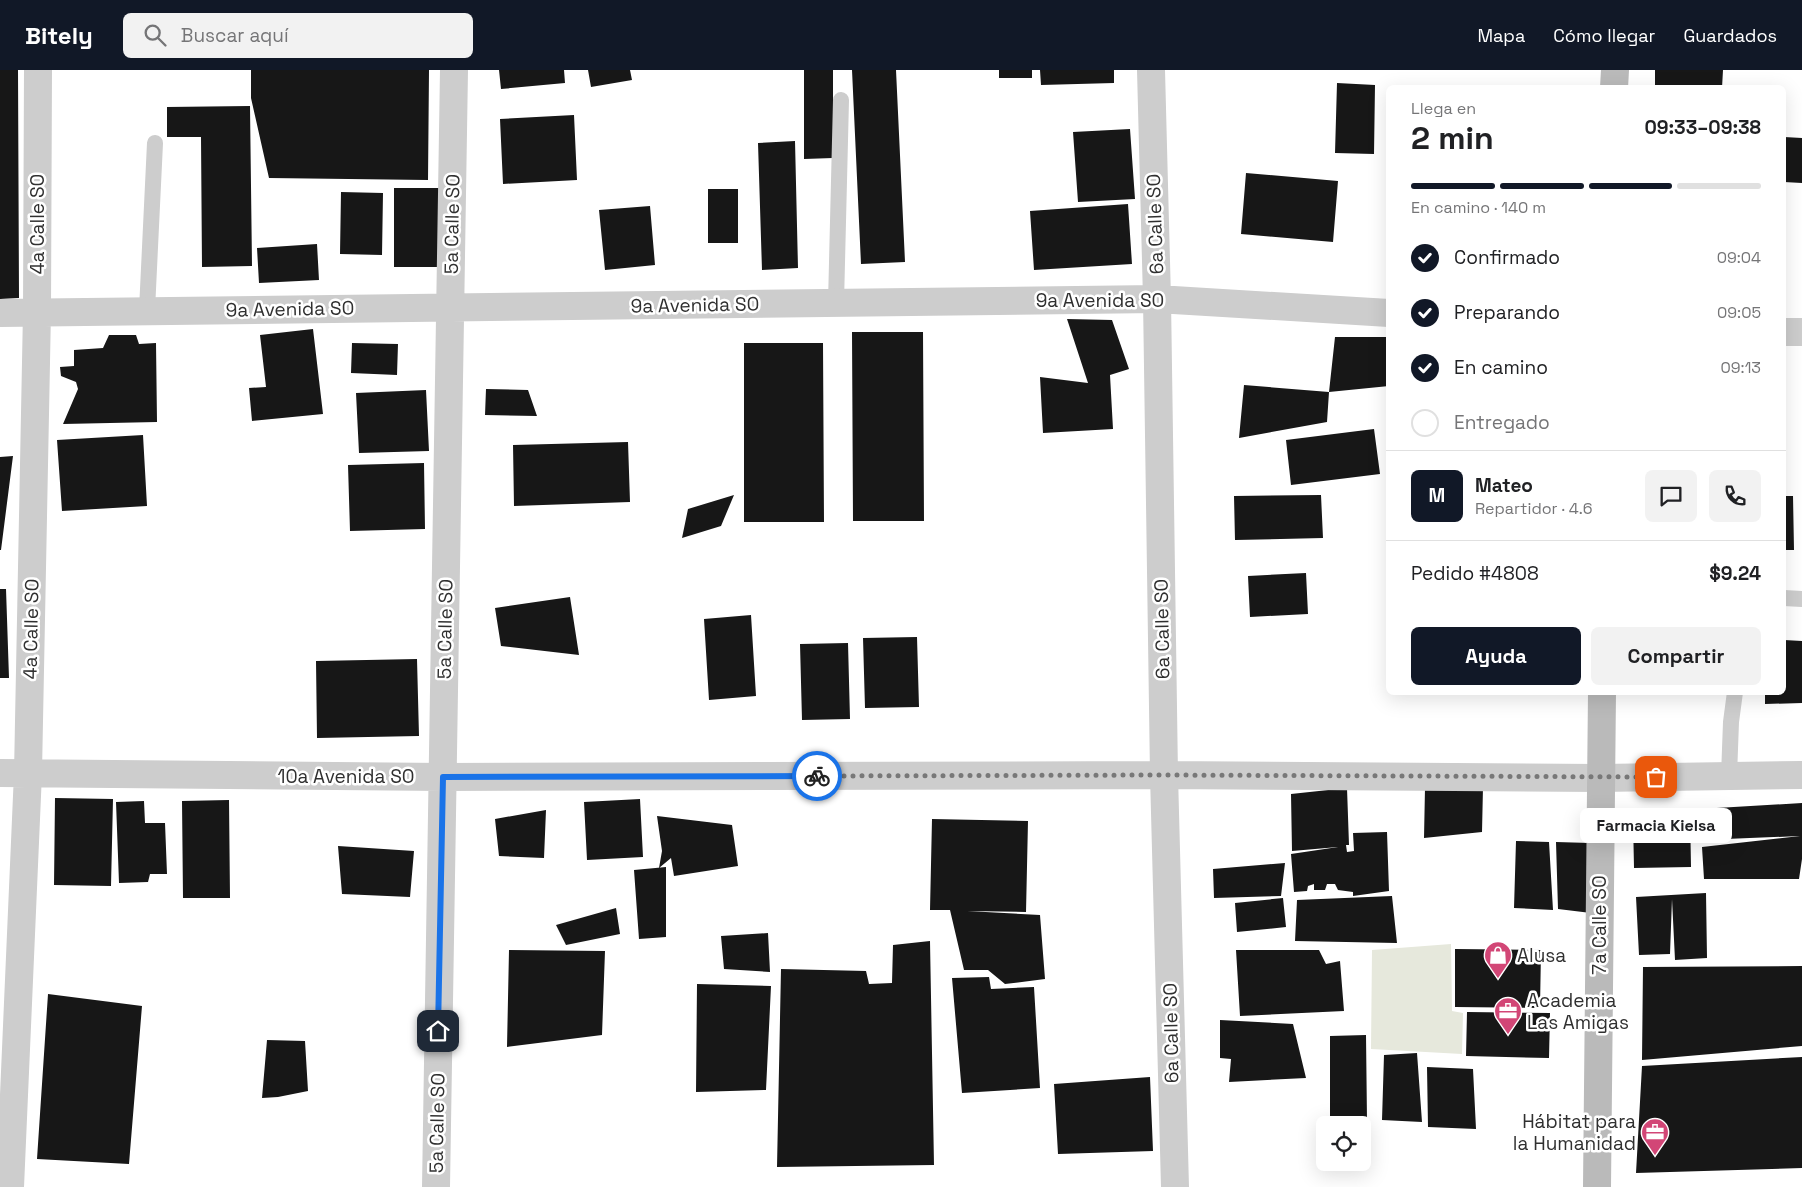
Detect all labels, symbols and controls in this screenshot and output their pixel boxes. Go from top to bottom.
search box [123,13,473,58]
text: Bitely [25,20,93,51]
icon: search [141,21,169,49]
text: Buscar aquí [181,23,289,48]
text: Mapa [1477,24,1525,47]
text: Cómo llegar [1553,24,1655,47]
text: Guardados [1683,24,1777,47]
text: Llega en [1411,98,1476,119]
text: 09:33–09:38 [1644,115,1761,140]
text: 2 min [1411,118,1494,158]
street label: 6a Calle SO [1141,173,1169,275]
street label: 4a Calle SO [25,174,50,274]
street label: 5a Calle SO [439,174,465,274]
text: En camino · 140 m [1411,197,1546,218]
icon: check [1411,244,1439,272]
text: Confirmado [1454,245,1560,270]
text: 09:04 [1717,247,1761,268]
street label: 9a Avenida SO [1036,288,1164,313]
street label: 9a Avenida SO [630,291,760,319]
street label: 9a Avenida SO [225,295,355,323]
icon: check [1411,299,1439,327]
text: Preparando [1454,300,1560,325]
text: 09:05 [1717,302,1761,323]
icon: check [1411,354,1439,382]
text: En camino [1454,355,1548,380]
text: 09:13 [1721,357,1761,378]
text: Entregado [1454,410,1550,435]
button: chat [1645,470,1697,522]
button: phone [1709,470,1761,522]
text: Mateo [1475,473,1533,498]
text: M [1429,483,1445,508]
text: Repartidor · 4.6 [1475,498,1593,519]
text: Pedido #4808 [1411,561,1539,586]
text: $9.24 [1709,561,1761,586]
street label: 4a Calle SO [18,578,44,680]
street label: 5a Calle SO [432,579,458,679]
street label: 6a Calle SO [1149,579,1175,679]
button: Ayuda [1411,627,1581,685]
button: Compartir [1591,627,1761,685]
courier [792,751,842,801]
pin [1635,756,1677,798]
icon: bike [803,762,831,790]
icon: bag [1642,763,1670,791]
street label: 10a Avenida SO [277,764,415,789]
callout: Farmacia Kielsa [1580,807,1732,842]
text: Farmacia Kielsa [1596,815,1716,836]
street label: 7a Calle SO [1587,875,1612,975]
shop icon: Alusa [1483,940,1513,979]
place label: Alusa [1517,943,1566,968]
street label: 6a Calle SO [1158,983,1184,1083]
place label: Academia Las Amigas [1527,988,1629,1035]
office icon: Academia Las Amigas [1493,996,1523,1035]
pin [417,1010,459,1052]
icon: home [424,1017,452,1045]
street label: 5a Calle SO [424,1073,450,1173]
place label: Hábitat para la Humanidad [1513,1109,1636,1156]
map controls [1316,1116,1371,1171]
button: locate [1316,1116,1371,1171]
office icon: Hábitat para la Humanidad [1640,1117,1670,1156]

